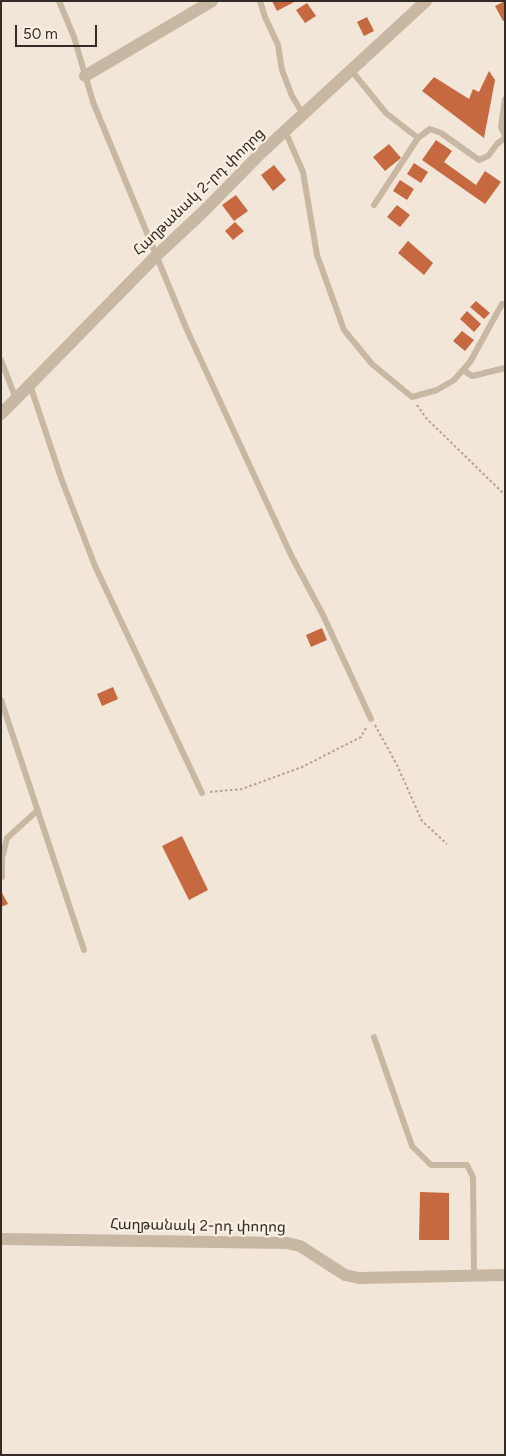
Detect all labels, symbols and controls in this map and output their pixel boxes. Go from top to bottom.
scale bar [18,15,100,47]
text: 50 m [23,25,58,43]
street label: Հաղթանակ 2-րդ փողոց [129,124,269,260]
street label: Հաղթանակ 2-րդ փողոց [110,1215,286,1237]

